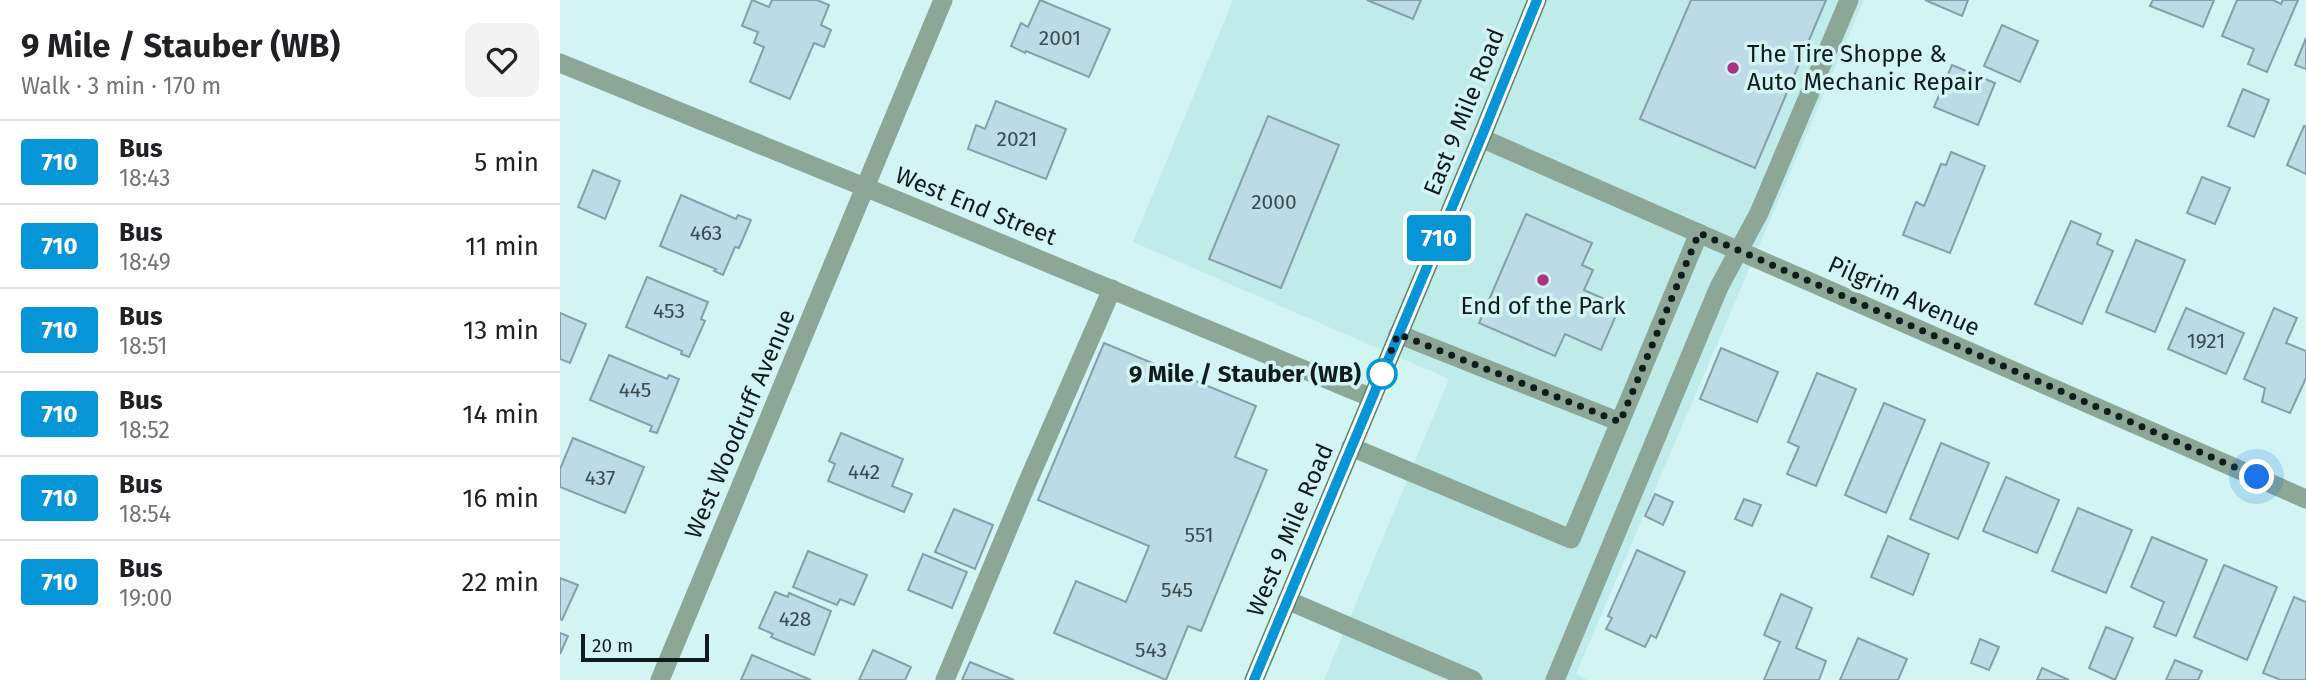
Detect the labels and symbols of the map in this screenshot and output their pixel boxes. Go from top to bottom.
street label: East 9 Mile Road [1418,24,1510,200]
house number: 2001 [1039,25,1081,51]
place label: The Tire Shoppe & Auto Mechanic Repair [1747,40,1983,96]
marker: The Tire Shoppe & Auto Mechanic Repair [1725,60,1741,76]
house number: 2021 [997,126,1037,152]
street label: West End Street [891,161,1061,251]
house number: 2000 [1251,189,1297,215]
line badge: 710 [1399,215,1479,261]
house number: 463 [690,220,722,246]
street label: Pilgrim Avenue [1824,250,1984,342]
marker: End of the Park [1535,272,1551,288]
place label: End of the Park [1460,292,1626,320]
house number: 453 [653,298,685,324]
street label: West Woodruff Avenue [679,305,801,543]
house number: 1921 [2187,328,2225,354]
marker: 9 Mile / Stauber (WB) [1367,359,1397,389]
place label: 9 Mile / Stauber (WB) [1129,360,1361,388]
house number: 445 [619,377,651,403]
street label: West 9 Mile Road [1241,439,1339,621]
house number: 442 [848,459,880,485]
your location [2239,459,2274,494]
house number: 437 [585,465,615,491]
house number: 551 [1185,522,1213,548]
house number: 545 [1161,577,1193,603]
house number: 428 [779,606,811,632]
scale bar [581,631,709,663]
house number: 543 [1135,637,1167,663]

